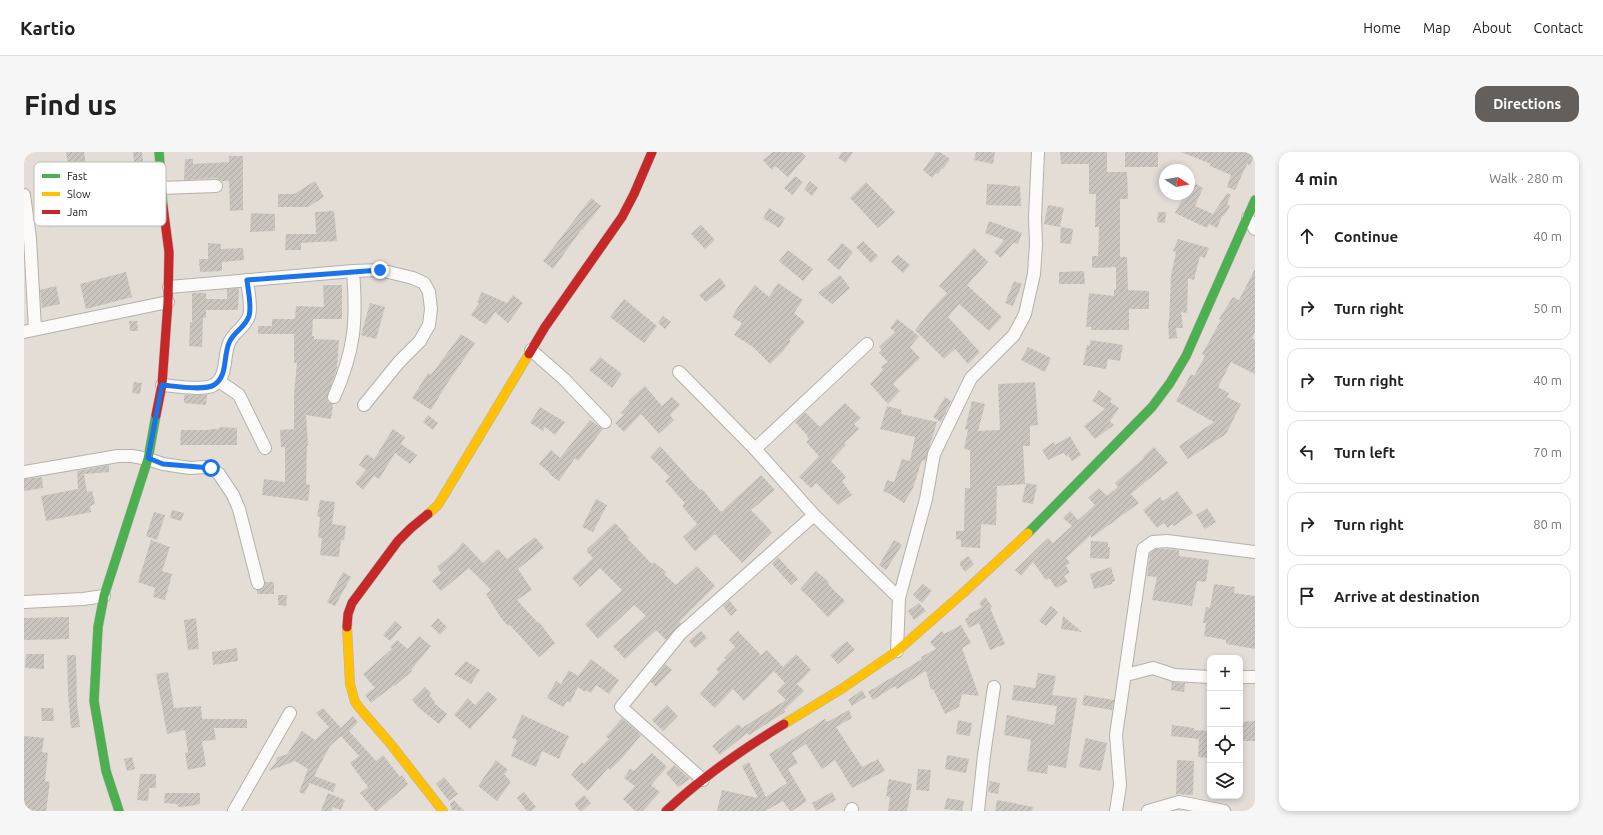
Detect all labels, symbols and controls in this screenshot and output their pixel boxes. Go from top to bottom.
text: Kartio [20,17,76,39]
text: Home [1363,20,1401,36]
text: Map [1423,20,1451,36]
text: About [1473,20,1512,36]
text: Contact [1534,20,1583,36]
button: Directions [1475,86,1579,122]
text: Find us [24,89,117,120]
legend [34,162,166,226]
north arrow [1159,164,1195,200]
text: 4 min [1295,169,1338,188]
text: Fast [67,170,88,182]
text: Walk · 280 m [1489,171,1563,185]
text: Slow [67,188,91,200]
text: Jam [67,206,88,218]
icon: ahead [1296,225,1318,247]
text: Continue [1334,228,1398,245]
text: 40 m [1533,229,1562,243]
route end [371,261,389,279]
icon: right [1296,297,1318,319]
text: Turn right [1334,300,1404,317]
text: 50 m [1533,301,1562,315]
icon: right [1296,369,1318,391]
text: Turn right [1334,372,1404,389]
text: 40 m [1533,373,1562,387]
icon: left [1296,441,1318,463]
text: Turn left [1334,444,1395,461]
text: 70 m [1533,445,1562,459]
route start [202,459,220,477]
icon: right [1296,513,1318,535]
text: Turn right [1334,516,1404,533]
text: 80 m [1533,517,1562,531]
icon: arrive [1296,585,1318,607]
text: Arrive at destination [1334,588,1480,605]
map controls [1207,655,1243,799]
button: + [1207,655,1243,691]
button: − [1207,691,1243,727]
button: locate [1207,727,1243,763]
button: layers [1207,763,1243,799]

